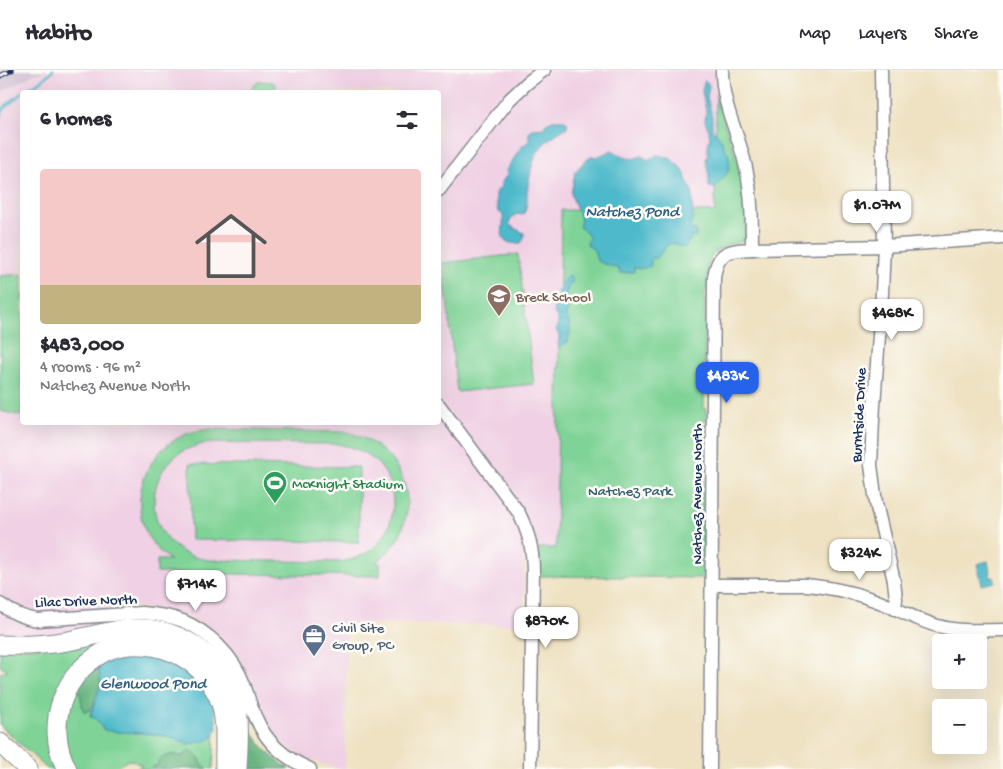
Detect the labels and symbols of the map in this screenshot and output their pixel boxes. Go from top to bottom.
pin: $1.07M [836,190,918,233]
water label: Natchez Pond [585,204,680,223]
school or university icon: Breck School [486,283,512,317]
place label: Breck School [515,289,591,307]
pin: $468K [857,298,927,341]
pin: $483K [692,362,762,404]
street label: Burntside Drive [848,367,871,464]
street label: Natchez Avenue North [689,423,707,565]
sports icon: McKnight Stadium [262,470,288,504]
place label: McKnight Stadium [292,476,404,494]
park label: Natchez Park [588,483,673,501]
pin: $324K [825,538,895,581]
pin: $714K [161,570,231,612]
street label: Lilac Drive North [35,591,138,613]
pin: $870K [511,606,581,649]
place label: Civil Site Group, PC [332,620,395,655]
office icon: Civil Site Group, PC [301,623,327,657]
water label: Glenwood Pond [100,676,208,695]

